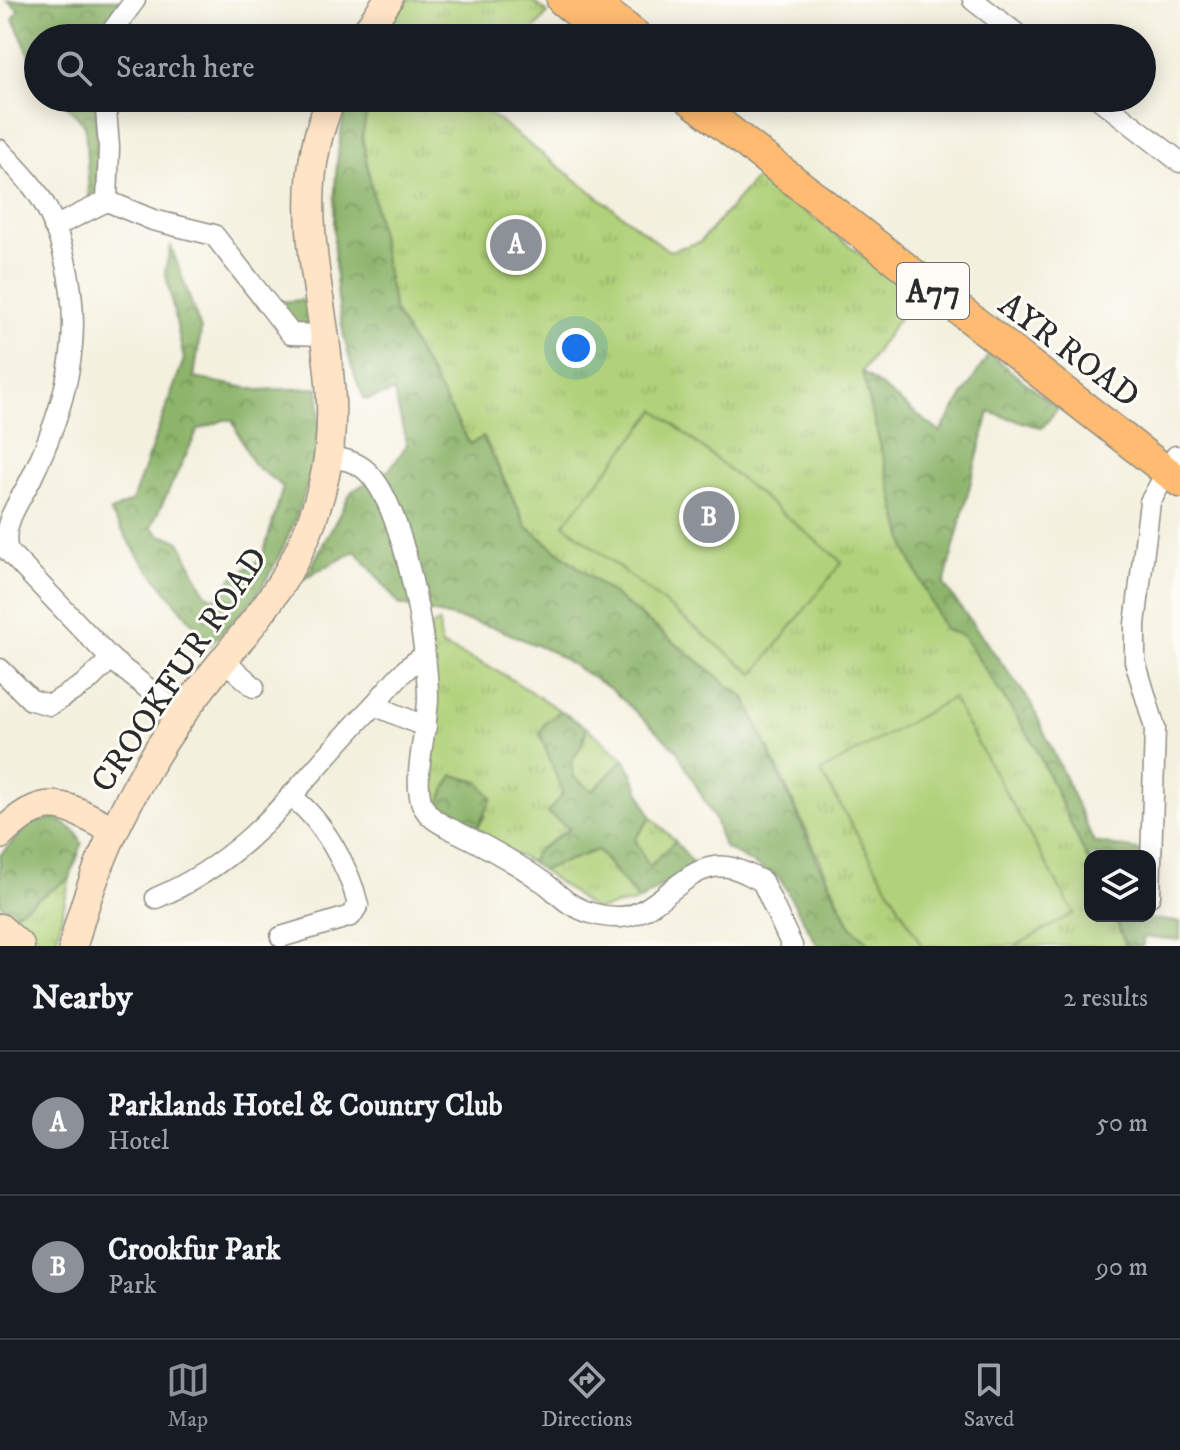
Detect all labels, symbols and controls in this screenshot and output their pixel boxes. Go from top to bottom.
search box [24,24,1156,112]
icon: search [52,46,96,90]
text: Search here [116,50,255,87]
pin: A [490,215,542,275]
road number: A77 [897,263,969,319]
street label: AYR ROAD [990,284,1148,417]
your location [556,328,596,368]
pin: B [683,487,735,547]
street label: CROOKFUR ROAD [82,539,277,801]
map controls [1084,850,1156,922]
button: layers [1084,850,1156,922]
text: Nearby [32,977,133,1019]
text: 2 results [1063,982,1148,1015]
text: Parklands Hotel & Country Club [108,1088,502,1125]
text: A [50,1107,66,1140]
text: 50 m [1096,1107,1148,1140]
text: Hotel [108,1125,169,1158]
text: Crookfur Park [108,1232,281,1269]
text: B [50,1251,66,1284]
text: 90 m [1096,1251,1148,1284]
text: Park [108,1269,157,1302]
tab: Map [166,1358,210,1433]
tab: Directions [541,1358,632,1433]
tab: Saved [964,1358,1014,1433]

